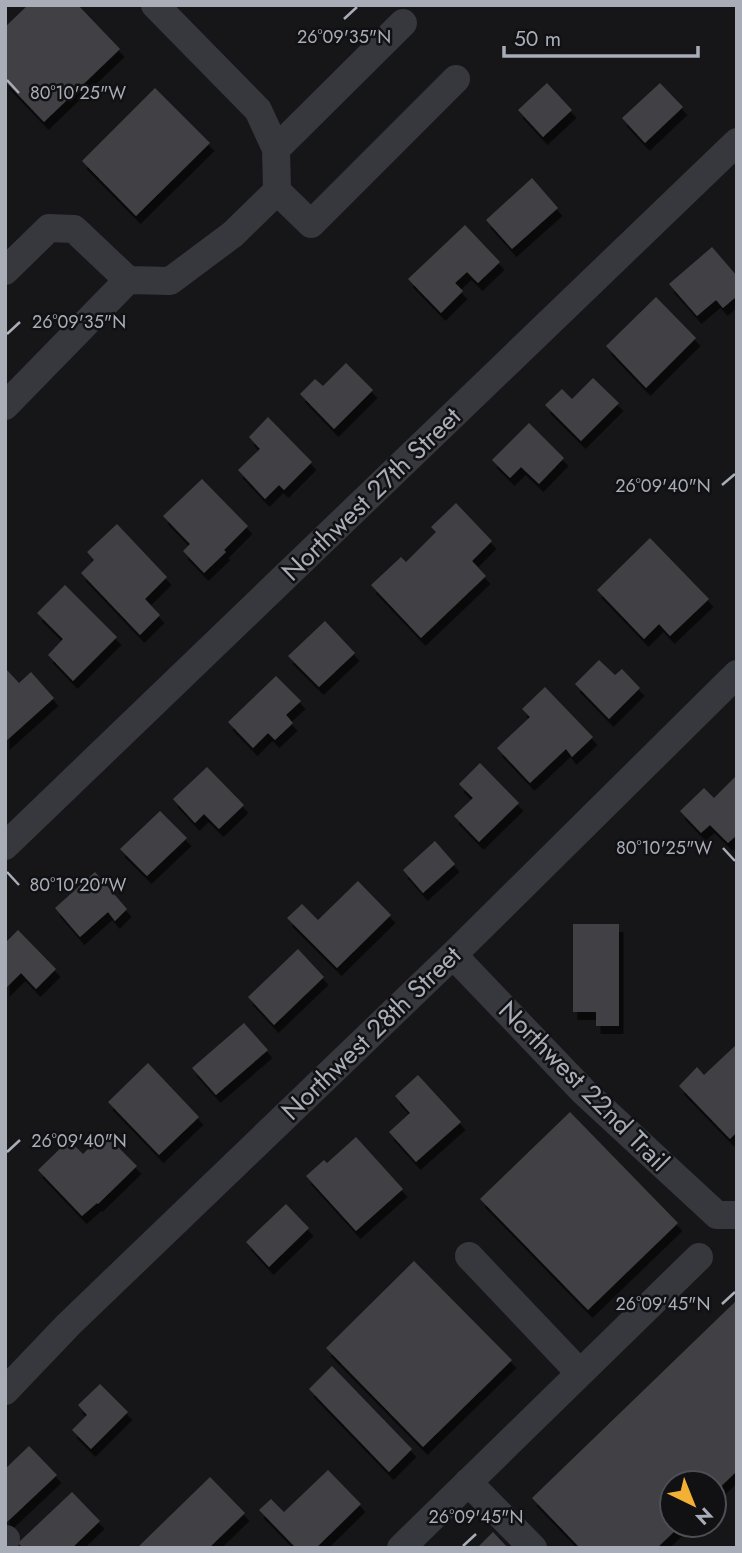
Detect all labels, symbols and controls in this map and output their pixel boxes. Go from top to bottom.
scale bar [504,14,698,58]
text: 26°09'35"N [297,24,391,50]
text: 50 m [514,24,561,54]
text: 80°10'25"W [30,80,126,106]
text: 26°09'35"N [32,309,126,335]
street label: Northwest 27th Street [273,398,470,590]
text: 26°09'40"N [615,473,711,499]
text: 80°10'25"W [616,835,712,861]
text: 80°10'20"W [30,872,127,898]
street label: Northwest 28th Street [273,937,470,1129]
street label: Northwest 22nd Trail [490,992,678,1180]
text: 26°09'40"N [31,1128,127,1154]
text: 26°09'45"N [616,1291,710,1317]
north arrow [658,1469,728,1539]
text: N [690,1501,719,1531]
text: 26°09'45"N [429,1504,523,1530]

